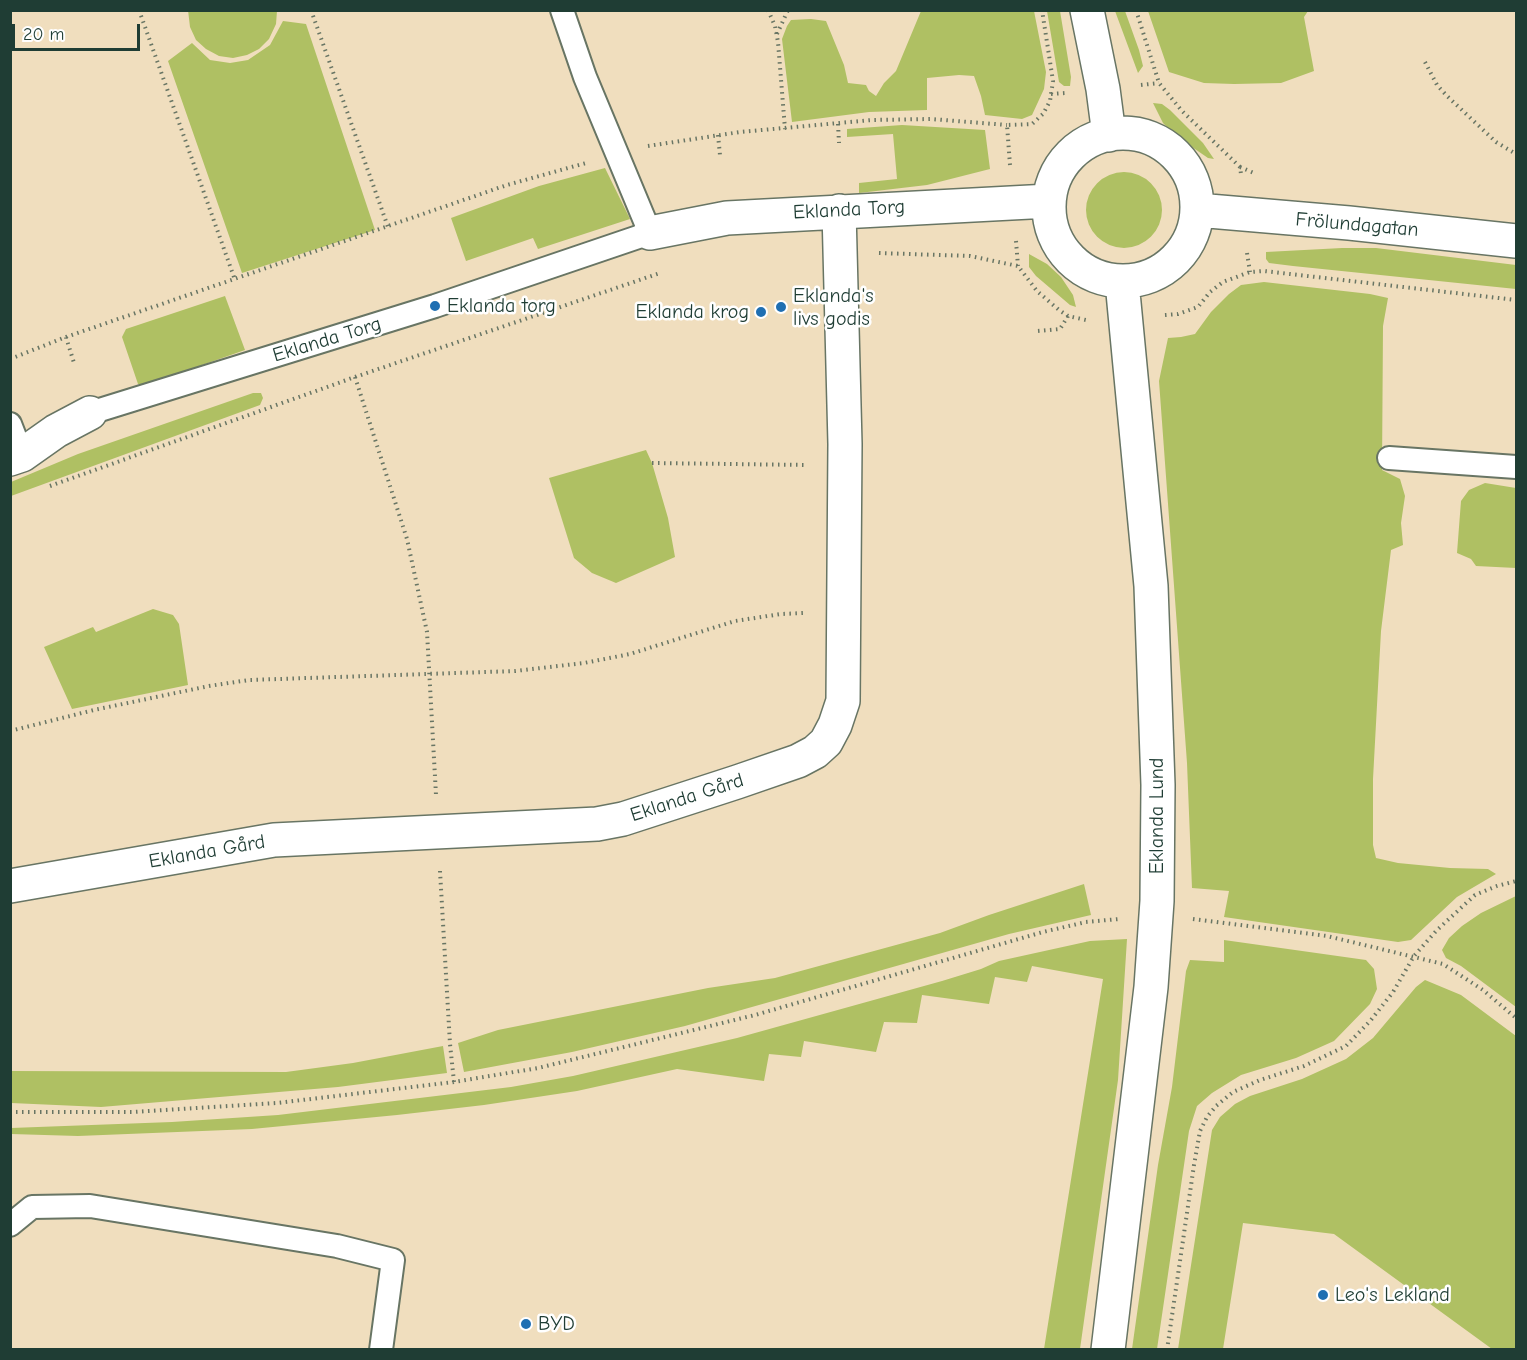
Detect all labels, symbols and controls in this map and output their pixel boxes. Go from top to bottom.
scale bar [15,12,142,50]
text: 20 m [23,24,64,45]
street label: Eklanda Torg [792,195,906,225]
street label: Frölundagatan [1294,208,1420,242]
place label: Eklanda's livs godis [793,284,874,331]
place label: Eklanda torg [447,294,556,318]
marker: Eklanda torg [428,299,442,313]
place label: Eklanda krog [635,300,749,324]
marker: Eklanda's livs godis [774,300,788,314]
marker: Eklanda krog [754,305,768,319]
street label: Eklanda Torg [270,312,384,368]
street label: Eklanda Lund [1145,758,1169,874]
street label: Eklanda Gård [627,768,747,828]
street label: Eklanda Gård [147,830,267,874]
place label: Leo's Lekland [1335,1283,1450,1307]
marker: Leo's Lekland [1316,1288,1330,1302]
place label: BYD [538,1312,575,1336]
marker: BYD [519,1317,533,1331]

